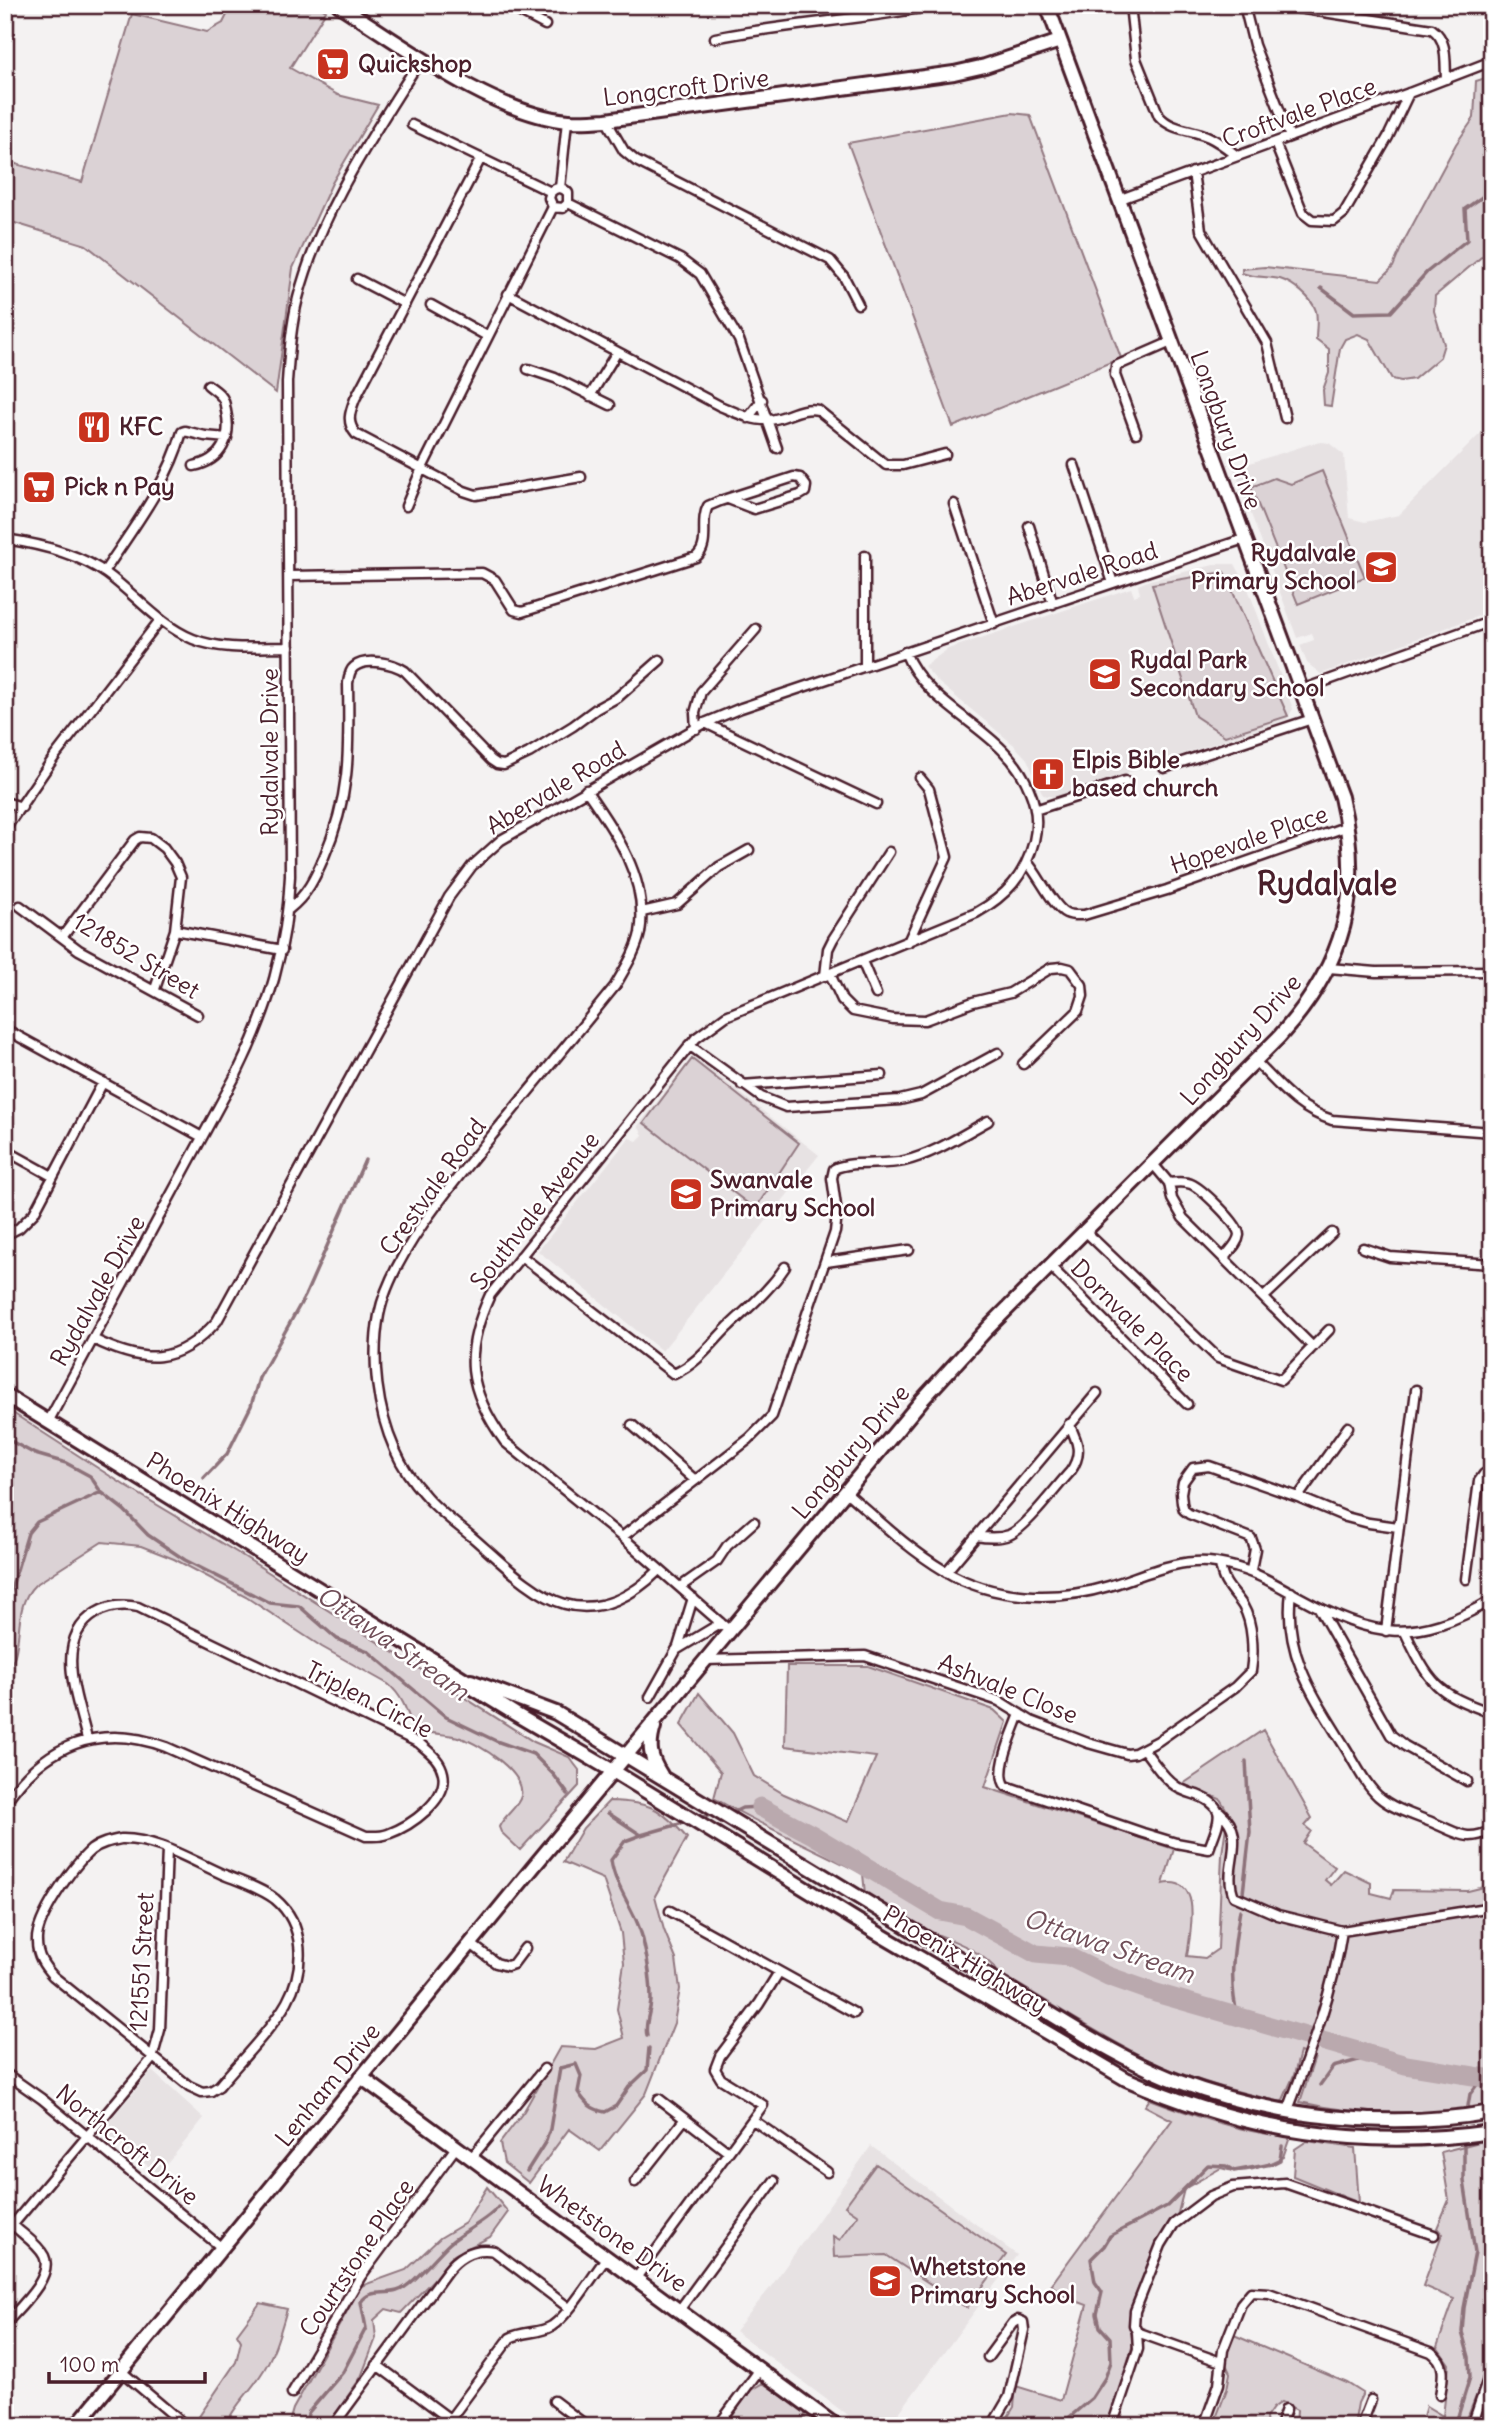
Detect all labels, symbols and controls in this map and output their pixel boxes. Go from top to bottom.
supermarket icon: Quickshop [314,45,352,83]
place label: Quickshop [358,48,472,78]
street label: Longcroft Drive [601,62,771,112]
street label: Croftvale Place [1217,70,1380,154]
street label: Longbury Drive [1184,346,1270,513]
restaurant icon: KFC [75,408,113,446]
place label: KFC [119,411,163,441]
supermarket icon: Pick n Pay [20,468,58,506]
place label: Pick n Pay [64,471,175,501]
street label: Abervale Road [1002,535,1161,612]
place label: Rydalvale Primary School [1191,537,1356,595]
school or university icon: Rydalvale Primary School [1362,548,1400,586]
place label: Rydal Park Secondary School [1130,644,1324,702]
school or university icon: Rydal Park Secondary School [1086,655,1124,693]
street label: Rydalvale Drive [254,668,284,836]
street label: Abervale Road [481,734,630,840]
place label: Elpis Bible based church [1072,744,1218,802]
church icon: Elpis Bible based church [1029,755,1067,793]
street label: Hopevale Place [1166,798,1331,880]
district label: Rydalvale [1257,863,1397,904]
street label: 121852 Street [68,906,205,1005]
street label: Longbury Drive [1173,967,1307,1111]
street label: Crestvale Road [372,1112,492,1261]
street label: Southvale Avenue [463,1125,605,1295]
place label: Swanvale Primary School [710,1164,875,1222]
school or university icon: Swanvale Primary School [667,1175,705,1213]
street label: Rydalvale Drive [43,1210,151,1371]
street label: Dornvale Place [1065,1253,1200,1388]
street label: Longbury Drive [785,1378,915,1525]
street label: Phoenix Highway [141,1445,316,1569]
water label: Ottawa Stream [311,1578,477,1708]
street label: Ashvale Close [934,1646,1082,1730]
street label: Triplen Circle [301,1654,438,1744]
street label: 121551 Street [122,1892,160,2032]
street label: Phoenix Highway [878,1898,1053,2020]
water label: Ottawa Stream [1020,1901,1200,1991]
street label: Lenham Drive [268,2017,386,2152]
street label: Northcroft Drive [50,2077,205,2211]
street label: Whetstone Drive [532,2169,694,2298]
street label: Courtstone Place [292,2173,420,2342]
place label: Whetstone Primary School [910,2251,1075,2309]
school or university icon: Whetstone Primary School [866,2262,904,2300]
scale bar [49,2340,205,2384]
text: 100 m [60,2351,119,2378]

